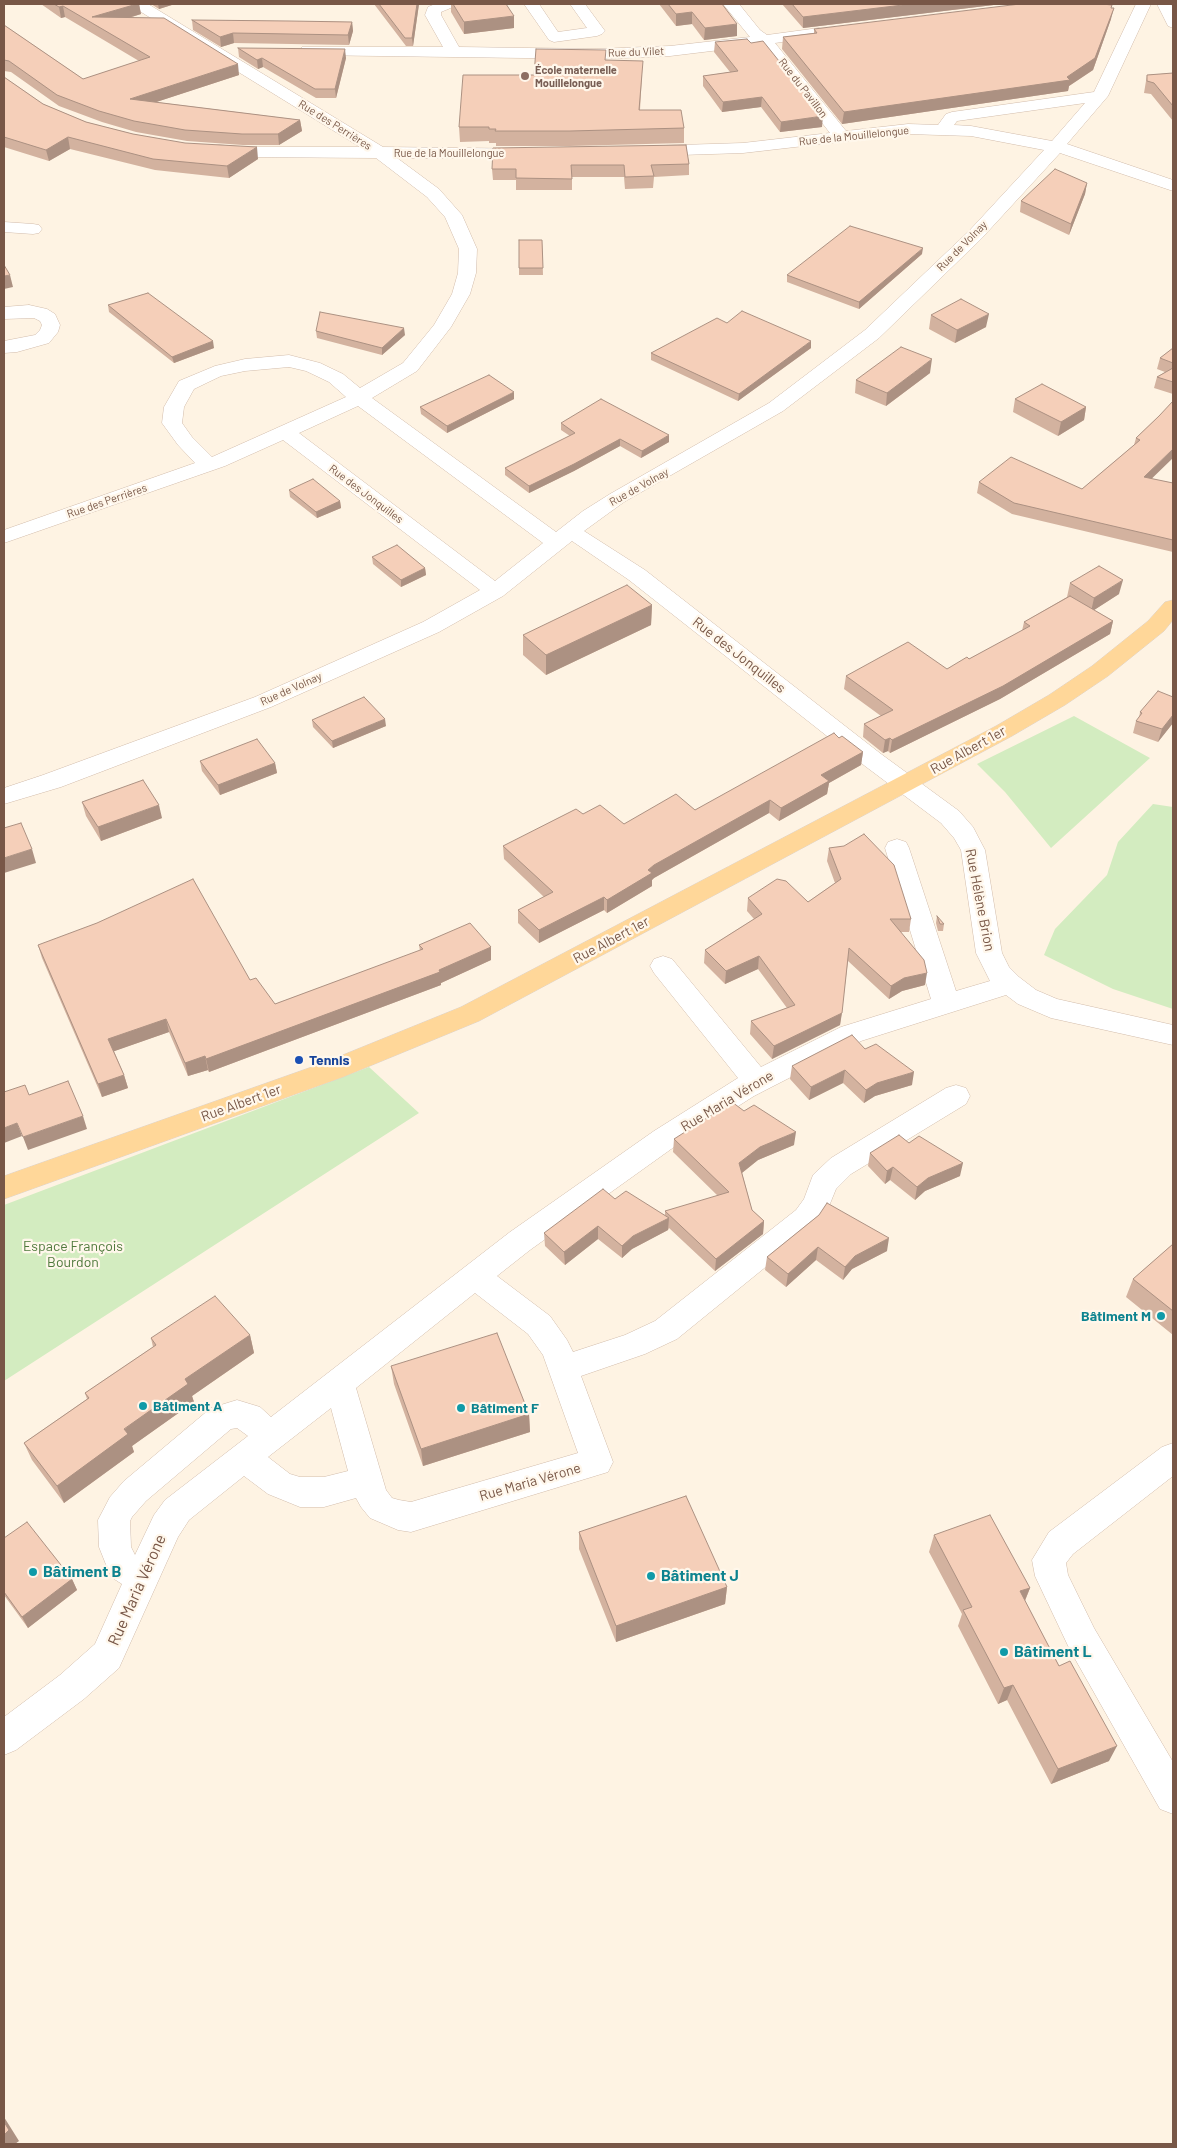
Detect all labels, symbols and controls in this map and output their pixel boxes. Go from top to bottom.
street label: Rue du Vilet [608,44,664,60]
street label: Rue du Pavillon [776,56,830,120]
place label: École maternelle Mouillelongue [535,63,617,89]
marker: École maternelle Mouillelongue [519,70,531,82]
street label: Rue des Perrières [296,97,374,153]
street label: Rue de la Mouillelongue [798,124,910,148]
street label: Rue de la Mouillelongue [394,146,504,160]
street label: Rue de Volnay [934,218,990,274]
street label: Rue des Jonquilles [326,462,406,526]
street label: Rue de Volnay [607,465,671,509]
street label: Rue des Perrières [65,481,149,521]
street label: Rue des Jonquilles [689,613,789,697]
street label: Rue de Volnay [258,670,324,708]
street label: Rue Albert 1er [927,722,1009,778]
street label: Rue Hélène Brion [962,847,998,953]
street label: Rue Albert 1er [570,913,652,967]
place label: Tennis [309,1052,350,1068]
marker: Tennis [293,1054,305,1066]
street label: Rue Maria Vérone [678,1067,776,1135]
street label: Rue Albert 1er [199,1081,283,1125]
park label: Espace François Bourdon [23,1238,123,1270]
place label: Bâtiment M [1081,1308,1151,1324]
marker: Bâtiment M [1155,1310,1167,1322]
place label: Bâtiment A [153,1398,222,1414]
marker: Bâtiment A [137,1400,149,1412]
place label: Bâtiment F [471,1400,539,1416]
marker: Bâtiment F [455,1402,467,1414]
street label: Rue Maria Vérone [477,1459,583,1505]
street label: Rue Maria Vérone [104,1531,170,1649]
place label: Bâtiment B [43,1562,121,1582]
marker: Bâtiment B [27,1566,39,1578]
place label: Bâtiment J [661,1566,739,1586]
marker: Bâtiment J [645,1570,657,1582]
place label: Bâtiment L [1014,1642,1092,1662]
marker: Bâtiment L [998,1646,1010,1658]

